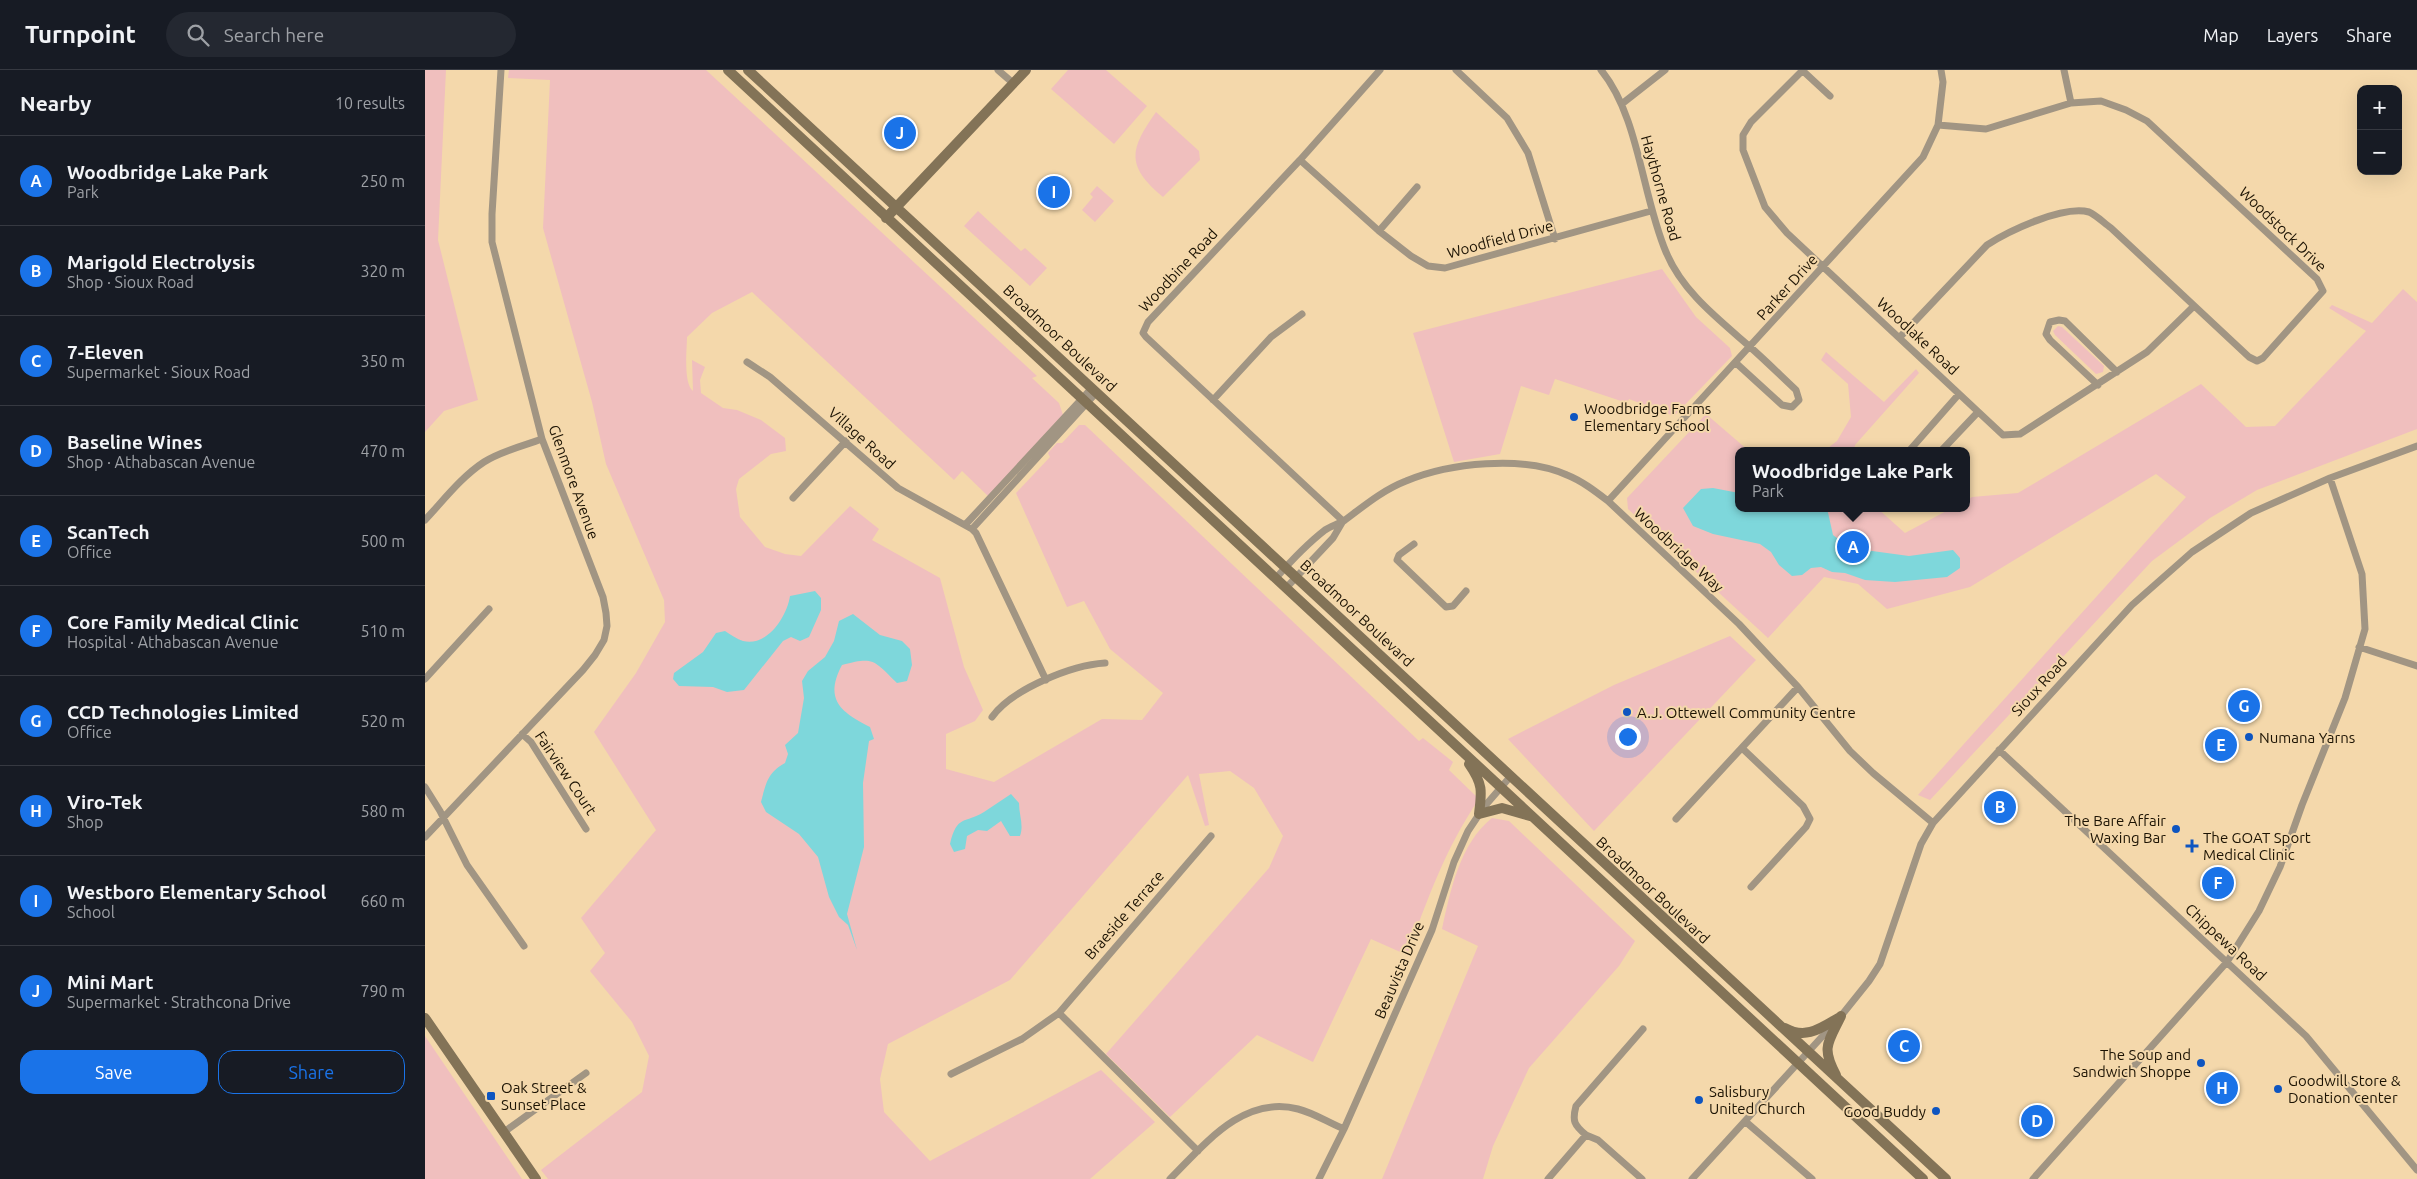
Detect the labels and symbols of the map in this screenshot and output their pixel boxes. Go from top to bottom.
pin: J [884,114,916,152]
street label: Haythorne Road [1638,133,1684,243]
pin: I [1038,173,1070,211]
street label: Woodstock Drive [2236,183,2330,275]
street label: Woodfield Drive [1445,217,1555,261]
street label: Woodbine Road [1135,225,1221,315]
street label: Parker Drive [1753,251,1821,323]
street label: Broadmoor Boulevard [1000,281,1120,395]
street label: Woodlake Road [1874,294,1962,378]
place label: Woodbridge Farms Elementary School [1584,400,1711,434]
street label: Village Road [825,404,899,472]
marker: Woodbridge Farms Elementary School [1568,411,1580,423]
street label: Glenmore Avenue [545,423,603,541]
street label: Woodbridge Way [1631,504,1727,596]
pin: A [1837,528,1869,566]
street label: Broadmoor Boulevard [1297,556,1417,670]
street label: Sioux Road [2008,653,2070,719]
pin: G [2228,687,2260,725]
place label: A.J. Ottewell Community Centre [1637,704,1856,721]
marker: A.J. Ottewell Community Centre [1621,706,1633,718]
your location [1615,724,1641,750]
pin: E [2205,726,2237,764]
street label: Fairview Court [532,728,600,818]
place label: Numana Yarns [2259,729,2355,746]
marker: Numana Yarns [2243,731,2255,743]
pin: B [1984,788,2016,826]
place label: The Bare Affair Waxing Bar [2065,812,2166,846]
marker: The Bare Affair Waxing Bar [2170,823,2182,835]
place label: The GOAT Sport Medical Clinic [2203,829,2311,863]
street label: Broadmoor Boulevard [1593,833,1713,947]
marker: The GOAT Sport Medical Clinic [2185,839,2199,853]
pin: F [2202,864,2234,902]
street label: Braeside Terrace [1081,867,1167,963]
street label: Chippewa Road [2182,900,2270,984]
street label: Beauvista Drive [1371,919,1427,1021]
pin: C [1888,1027,1920,1065]
place label: The Soup and Sandwich Shoppe [2073,1046,2191,1080]
marker: The Soup and Sandwich Shoppe [2195,1057,2207,1069]
pin: H [2206,1069,2238,1107]
place label: Goodwill Store & Donation center [2288,1072,2401,1106]
place label: Oak Street & Sunset Place [501,1079,587,1113]
place label: Salisbury United Church [1709,1083,1805,1117]
marker: Goodwill Store & Donation center [2272,1083,2284,1095]
marker: Oak Street & Sunset Place [485,1090,497,1102]
marker: Salisbury United Church [1693,1094,1705,1106]
pin: D [2021,1102,2053,1140]
place label: Good Buddy [1843,1103,1926,1120]
marker: Good Buddy [1930,1105,1942,1117]

